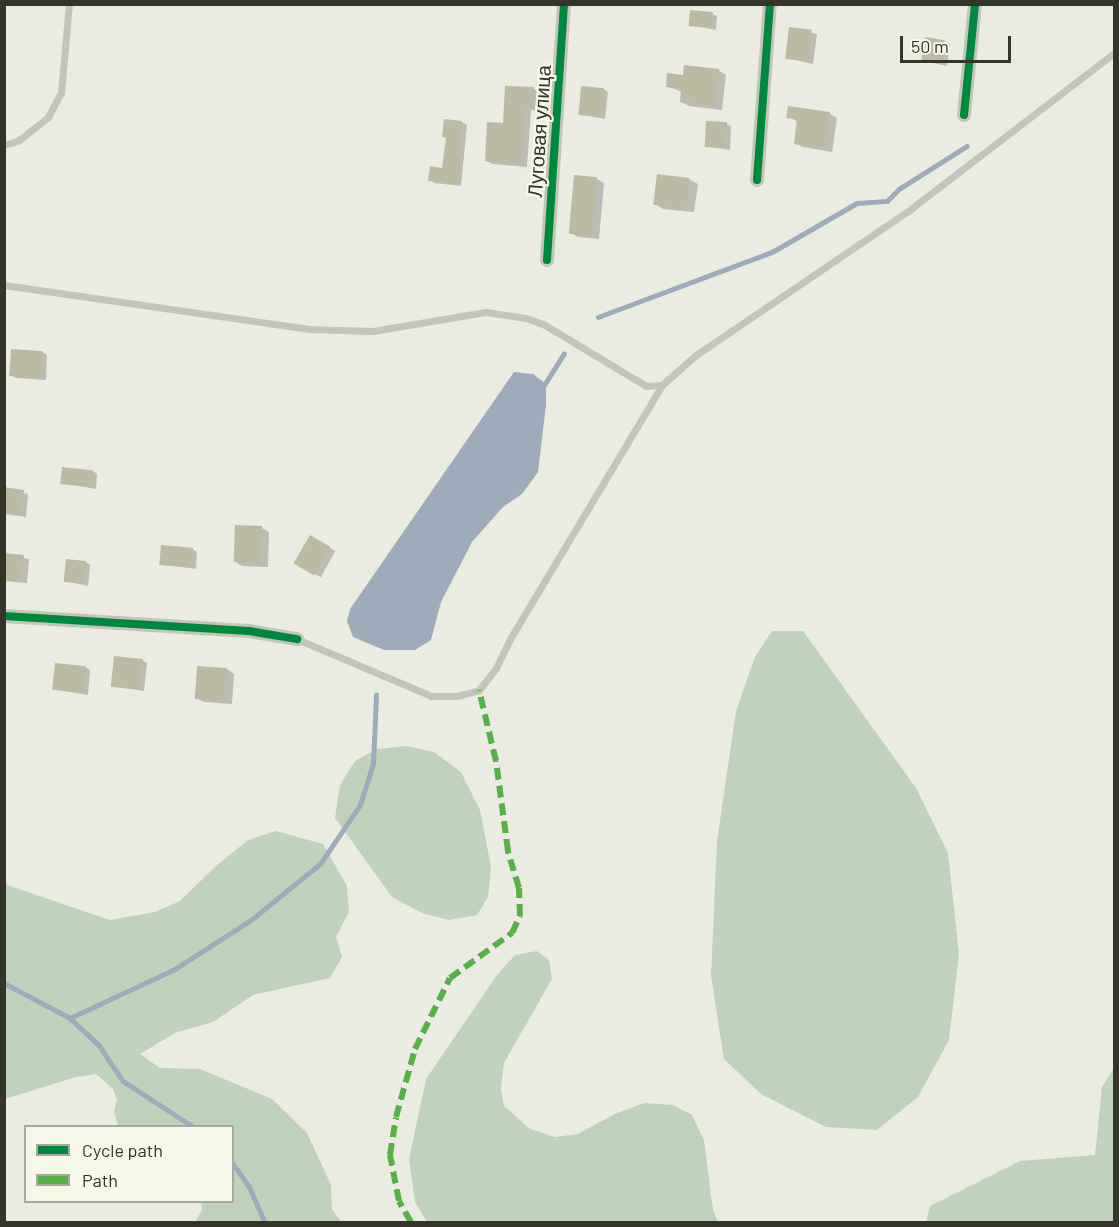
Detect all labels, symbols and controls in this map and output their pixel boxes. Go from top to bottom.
scale bar [903,24,1014,62]
text: 50 m [911,35,949,57]
street label: Луговая улица [522,64,556,198]
legend [24,1125,234,1203]
text: Cycle path [82,1139,163,1161]
text: Path [82,1169,118,1191]

